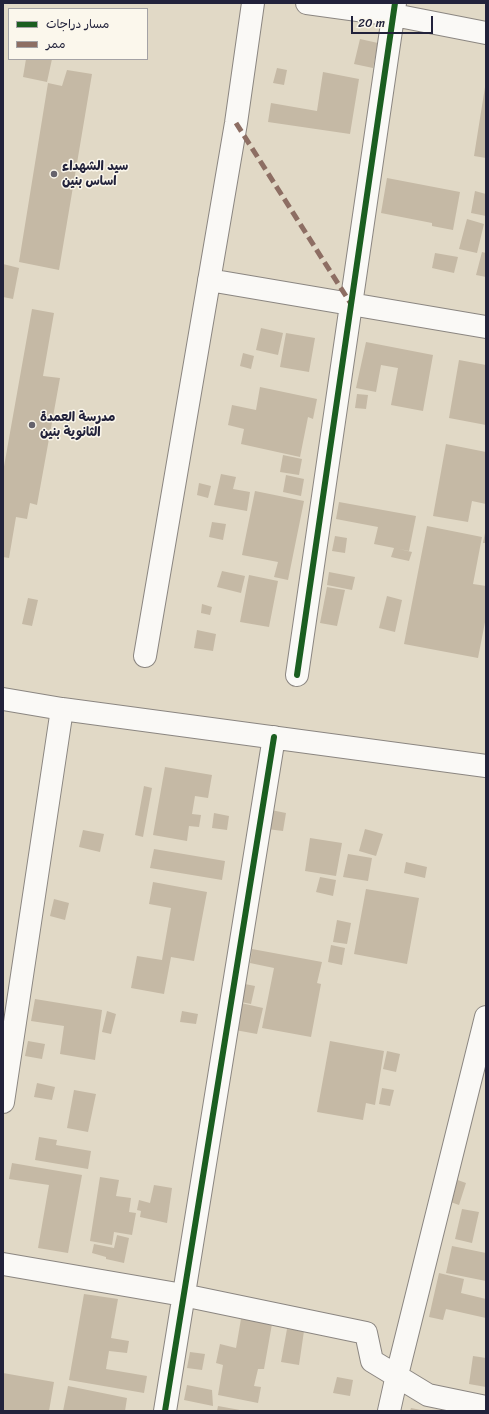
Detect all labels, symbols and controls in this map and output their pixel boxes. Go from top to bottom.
legend [8,8,148,60]
scale bar [353,8,435,34]
text: 20 m [358,12,385,34]
text: مسار دراجات [46,13,109,35]
text: ممر [46,33,65,55]
place label: سيد الشهداء اساس بنين [62,159,128,190]
marker: سيد الشهداء اساس بنين [49,169,59,179]
place label: مدرسة العمدة الثانوية بنين [40,410,116,441]
marker: مدرسة العمدة الثانوية بنين [27,420,37,430]

